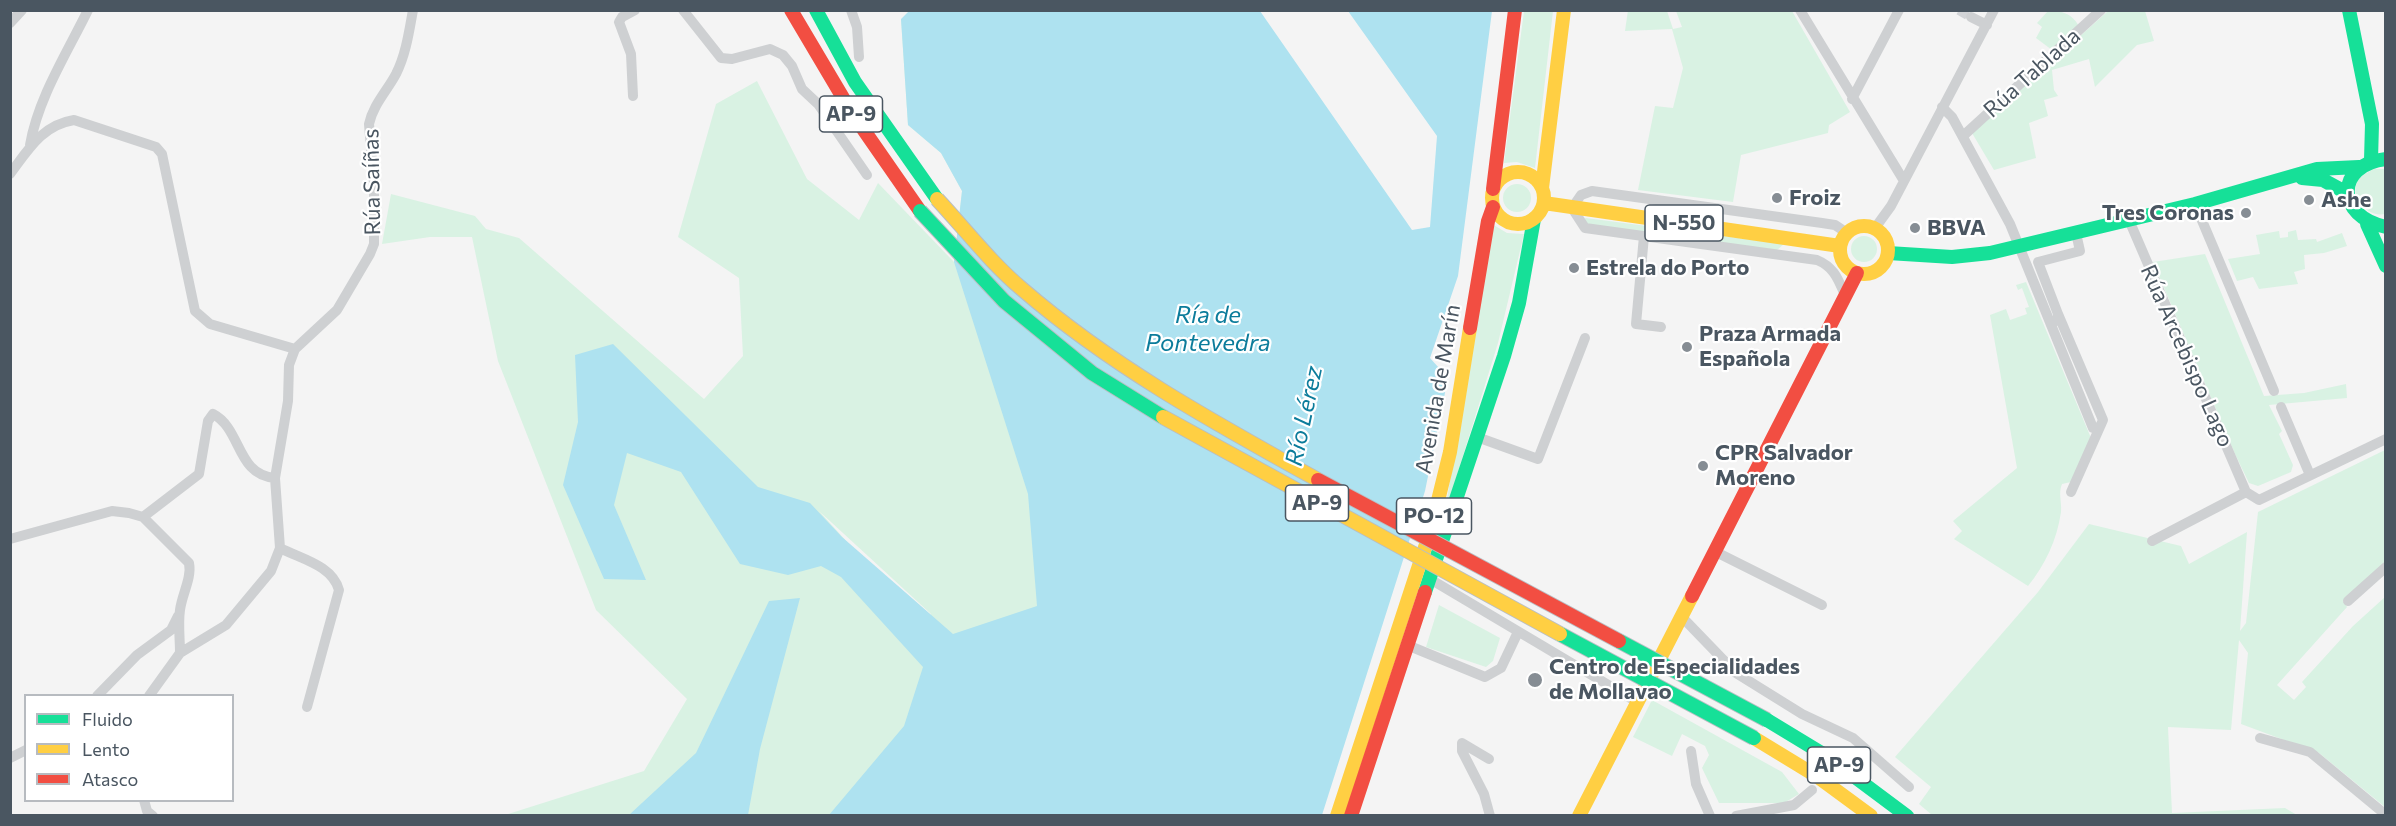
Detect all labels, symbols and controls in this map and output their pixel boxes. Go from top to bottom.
street label: Rúa Tablada [1978,23,2086,123]
road number: AP-9 [820,96,882,132]
street label: Rúa Saíñas [358,128,386,236]
place label: Froiz [1789,185,1841,211]
place label: Ashe [2321,187,2371,213]
marker: Froiz [1770,191,1784,205]
marker: Ashe [2302,193,2316,207]
place label: Tres Coronas [2102,200,2234,226]
road number: N-550 [1645,205,1723,241]
marker: Tres Coronas [2239,206,2253,220]
place label: BBVA [1927,215,1986,241]
marker: BBVA [1908,221,1922,235]
place label: Estrela do Porto [1586,255,1749,281]
marker: Estrela do Porto [1567,261,1581,275]
street label: Rúa Arcebispo Lago [2135,261,2239,451]
water label: Ría de Pontevedra [1145,301,1271,357]
street label: Avenida de Marín [1410,302,1466,476]
place label: Praza Armada Española [1699,321,1841,372]
marker: Praza Armada Española [1680,340,1694,354]
water label: Río Lérez [1279,363,1329,469]
place label: CPR Salvador Moreno [1715,440,1853,492]
marker: CPR Salvador Moreno [1696,459,1710,473]
road number: AP-9 [1286,485,1348,521]
road number: PO-12 [1396,498,1472,534]
place label: Centro de Especialidades de Mollavao [1549,654,1800,706]
marker: Centro de Especialidades de Mollavao [1526,671,1544,689]
legend [24,694,234,802]
text: Fluido [82,708,133,730]
text: Lento [82,738,130,760]
road number: AP-9 [1808,747,1870,783]
text: Atasco [82,768,138,790]

